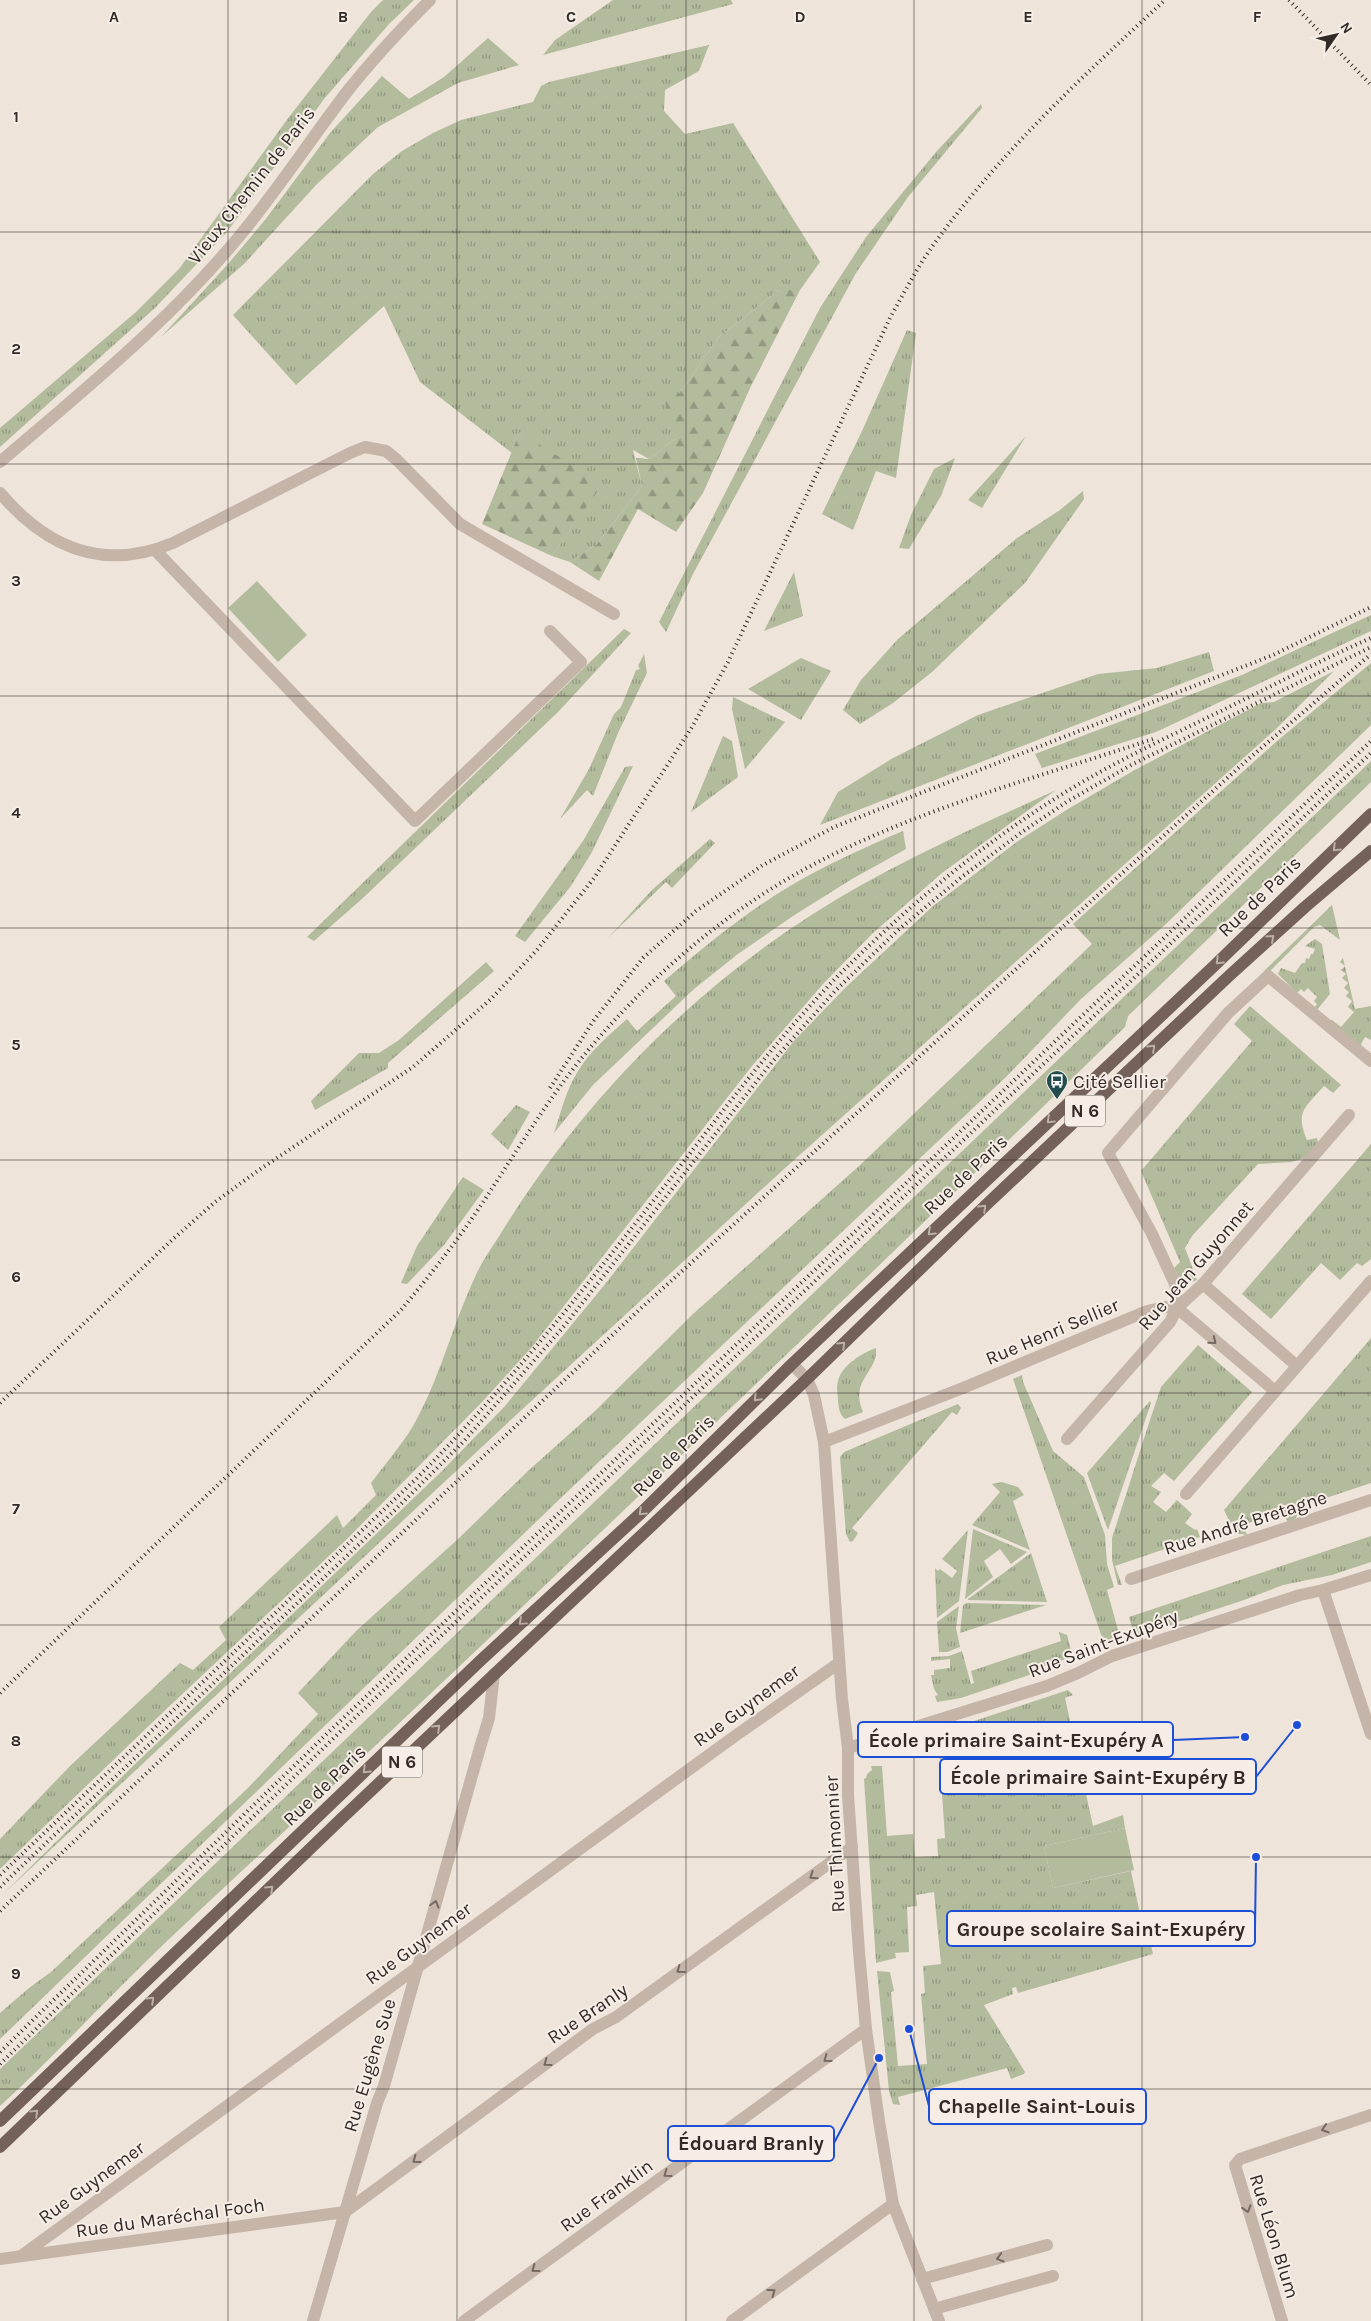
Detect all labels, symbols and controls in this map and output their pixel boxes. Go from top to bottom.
text: A [109,7,119,26]
text: B [338,7,348,26]
text: C [566,7,576,26]
text: D [795,7,806,26]
text: E [1023,7,1033,26]
text: F [1253,7,1262,26]
north arrow [1311,10,1361,60]
text: N [1337,19,1356,37]
street label: Vieux Chemin de Paris [184,103,320,268]
text: 1 [13,107,19,126]
text: 2 [11,339,21,358]
text: 3 [11,571,21,590]
text: 4 [11,803,21,822]
one-way arrow [1333,842,1342,851]
street label: Rue de Paris [1214,852,1306,942]
one-way arrow [1266,935,1275,944]
one-way arrow [1216,955,1225,964]
text: 5 [11,1035,21,1054]
one-way arrow [1147,1045,1156,1054]
bus stop icon: Cité Sellier [1045,1069,1069,1100]
place label: Cité Sellier [1073,1071,1166,1093]
road number: N 6 [1065,1096,1105,1126]
one-way arrow [1046,1114,1055,1123]
street label: Rue de Paris [919,1130,1012,1219]
street label: Rue Jean Guyonnet [1134,1197,1258,1335]
one-way arrow [977,1204,986,1213]
one-way arrow [928,1226,937,1235]
text: 6 [11,1267,21,1286]
street label: Rue Henri Sellier [982,1294,1122,1370]
one-way arrow [1207,1335,1216,1343]
one-way arrow [836,1342,845,1351]
one-way arrow [754,1392,763,1401]
street label: Rue de Paris [628,1410,719,1501]
street label: Rue André Bretagne [1161,1486,1330,1560]
text: 7 [12,1499,20,1518]
one-way arrow [638,1506,647,1515]
street label: Rue Saint-Exupéry [1025,1605,1182,1683]
one-way arrow [519,1617,528,1626]
street label: Rue Guynemer [689,1660,804,1752]
callout: École primaire Saint-Exupéry A [858,1722,1173,1757]
one-way arrow [432,1725,441,1734]
text: École primaire Saint-Exupéry A [868,1727,1164,1752]
text: 8 [11,1731,21,1750]
street label: Rue de Paris [279,1741,371,1831]
road number: N 6 [382,1746,422,1778]
callout: École primaire Saint-Exupéry B [940,1759,1256,1794]
text: École primaire Saint-Exupéry B [950,1764,1246,1789]
one-way arrow [363,1765,372,1774]
street label: Rue Thimonnier [820,1775,850,1913]
one-way arrow [809,1870,818,1879]
one-way arrow [264,1886,273,1895]
street label: Rue Guynemer [361,1898,476,1990]
one-way arrow [429,1899,440,1908]
callout: Groupe scolaire Saint-Exupéry [947,1911,1255,1946]
text: Groupe scolaire Saint-Exupéry [957,1918,1245,1941]
text: 9 [11,1964,21,1983]
one-way arrow [676,1964,686,1973]
street label: Rue Branly [543,1979,632,2049]
street label: Rue Eugène Sue [339,1996,401,2135]
one-way arrow [146,1997,155,2006]
one-way arrow [823,2053,833,2062]
one-way arrow [543,2057,553,2066]
callout: Chapelle Saint-Louis [929,2089,1146,2124]
text: Chapelle Saint-Louis [938,2095,1136,2118]
one-way arrow [29,2110,38,2119]
one-way arrow [1321,2124,1329,2134]
callout: Édouard Branly [668,2126,834,2161]
text: Édouard Branly [678,2130,824,2155]
street label: Rue Guynemer [34,2137,149,2229]
one-way arrow [413,2154,422,2162]
street label: Rue Franklin [556,2155,657,2237]
one-way arrow [663,2168,673,2177]
street label: Rue Léon Blum [1245,2171,1303,2301]
street label: Rue du Maréchal Foch [74,2194,266,2242]
one-way arrow [1241,2204,1251,2212]
one-way arrow [996,2253,1004,2263]
one-way arrow [532,2264,541,2272]
one-way arrow [766,2289,776,2298]

